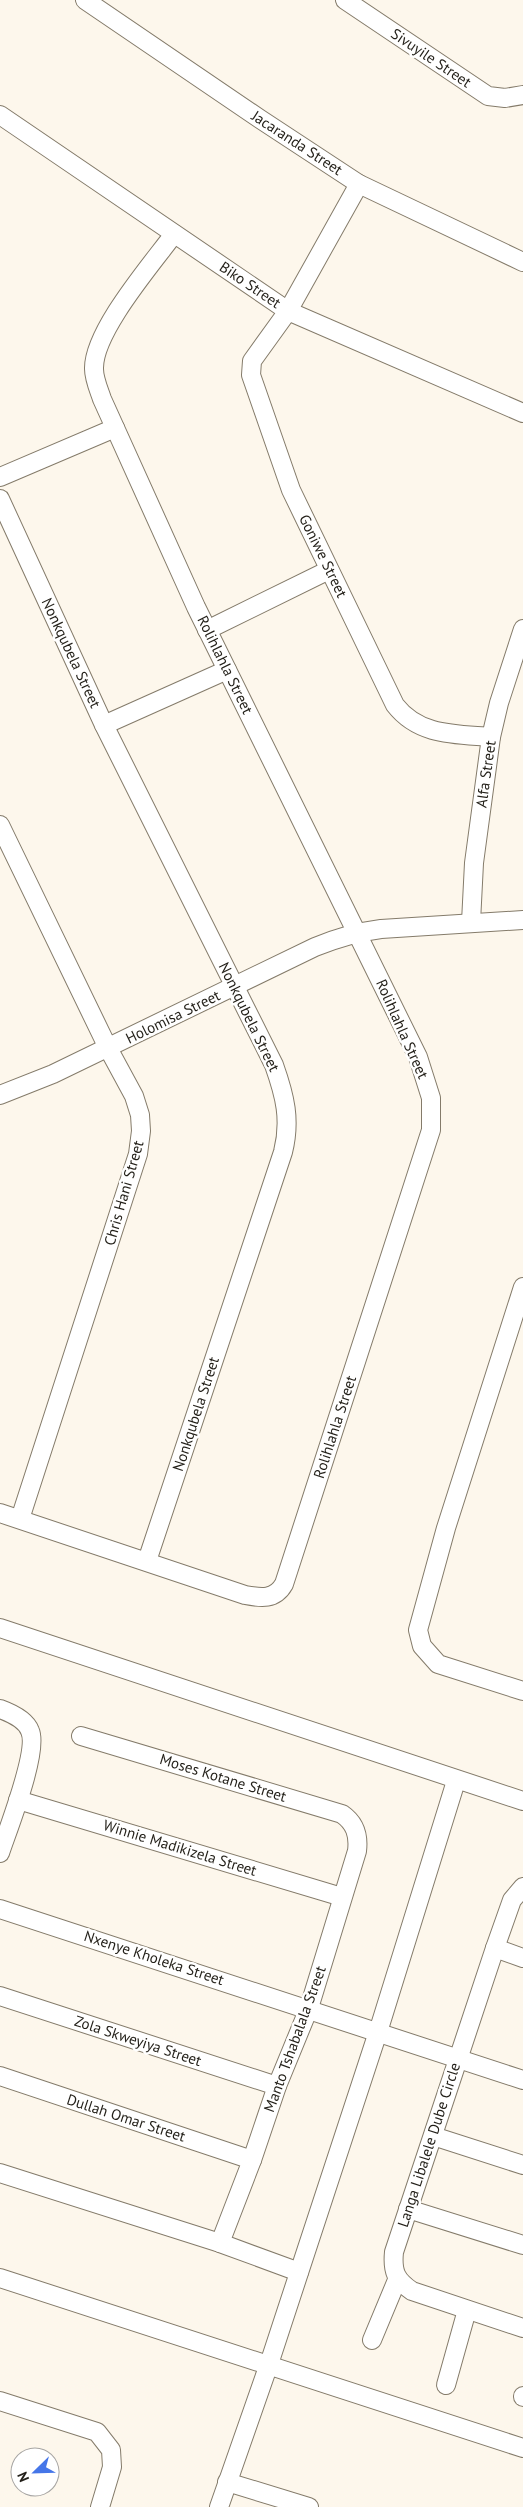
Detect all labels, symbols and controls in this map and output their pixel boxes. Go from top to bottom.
street label: Sivuyile Street [388,24,475,91]
street label: Jacaranda Street [247,106,346,179]
street label: Biko Street [216,257,285,312]
street label: Goniwe Street [295,511,352,601]
street label: Nonkqubela Street [38,595,105,711]
street label: Rolihlahla Street [193,613,257,717]
street label: Alfa Street [471,739,500,809]
street label: Nonkqubela Street [215,959,284,1075]
street label: Rolihlahla Street [372,976,433,1082]
street label: Holomisa Street [122,985,223,1048]
street label: Chris Hani Street [99,1138,148,1248]
street label: Nonkqubela Street [168,1354,223,1474]
street label: Rolihlahla Street [309,1373,360,1481]
street label: Moses Kotane Street [158,1749,289,1806]
street label: Winnie Madikizela Street [101,1815,259,1880]
street label: Nxenye Kholeka Street [82,1926,227,1989]
street label: Manto Tshabalala Street [259,1963,330,2115]
street label: Zola Skweyiya Street [72,2011,204,2070]
street label: Langa Libalele Dube Circle [393,2060,464,2230]
street label: Dullah Omar Street [64,2089,188,2146]
north arrow [10,2447,60,2497]
text: N [13,2469,33,2485]

